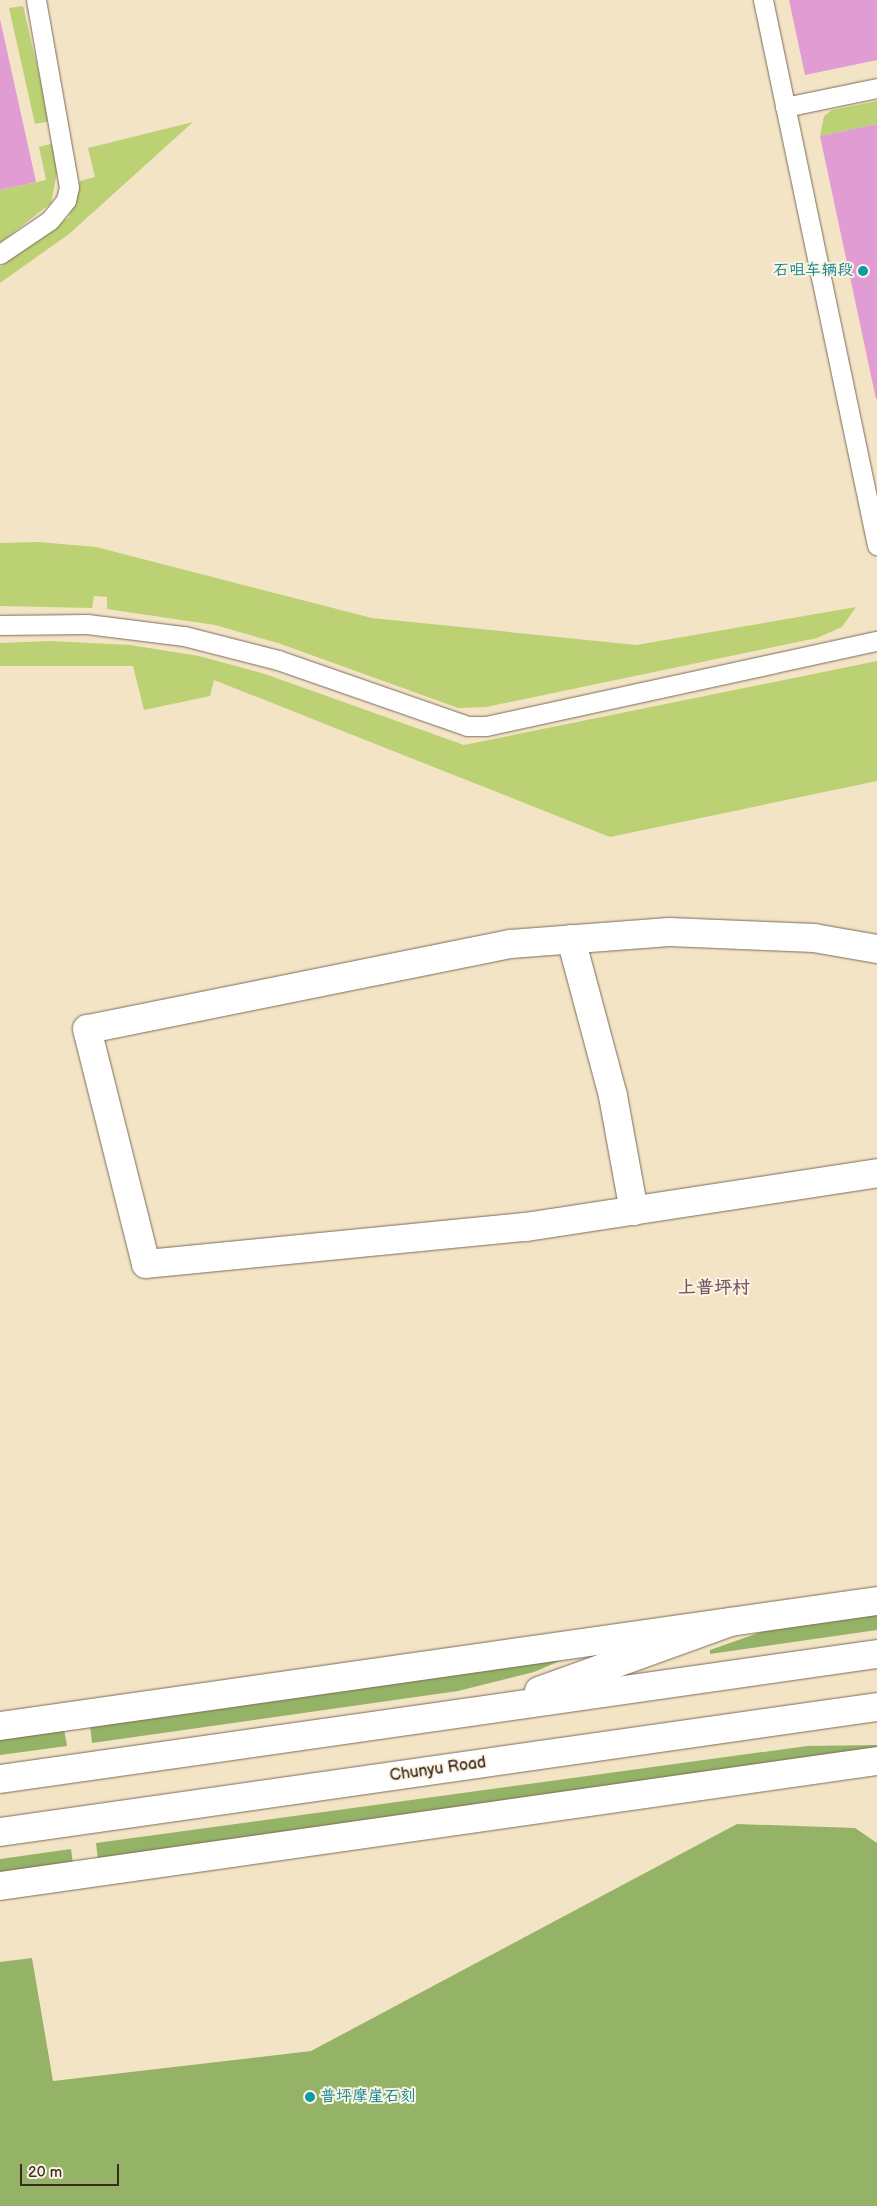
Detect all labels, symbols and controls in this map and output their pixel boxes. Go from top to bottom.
place label: 石咀车辆段 [773,261,853,281]
marker: 石咀车辆段 [857,265,869,277]
district label: 上普坪村 [678,1277,750,1299]
street label: Chunyu Road [389,1754,487,1786]
place label: 普坪摩崖石刻 [320,2087,416,2107]
marker: 普坪摩崖石刻 [304,2091,316,2103]
scale bar [22,2154,121,2186]
text: 20 m [28,2163,62,2182]

